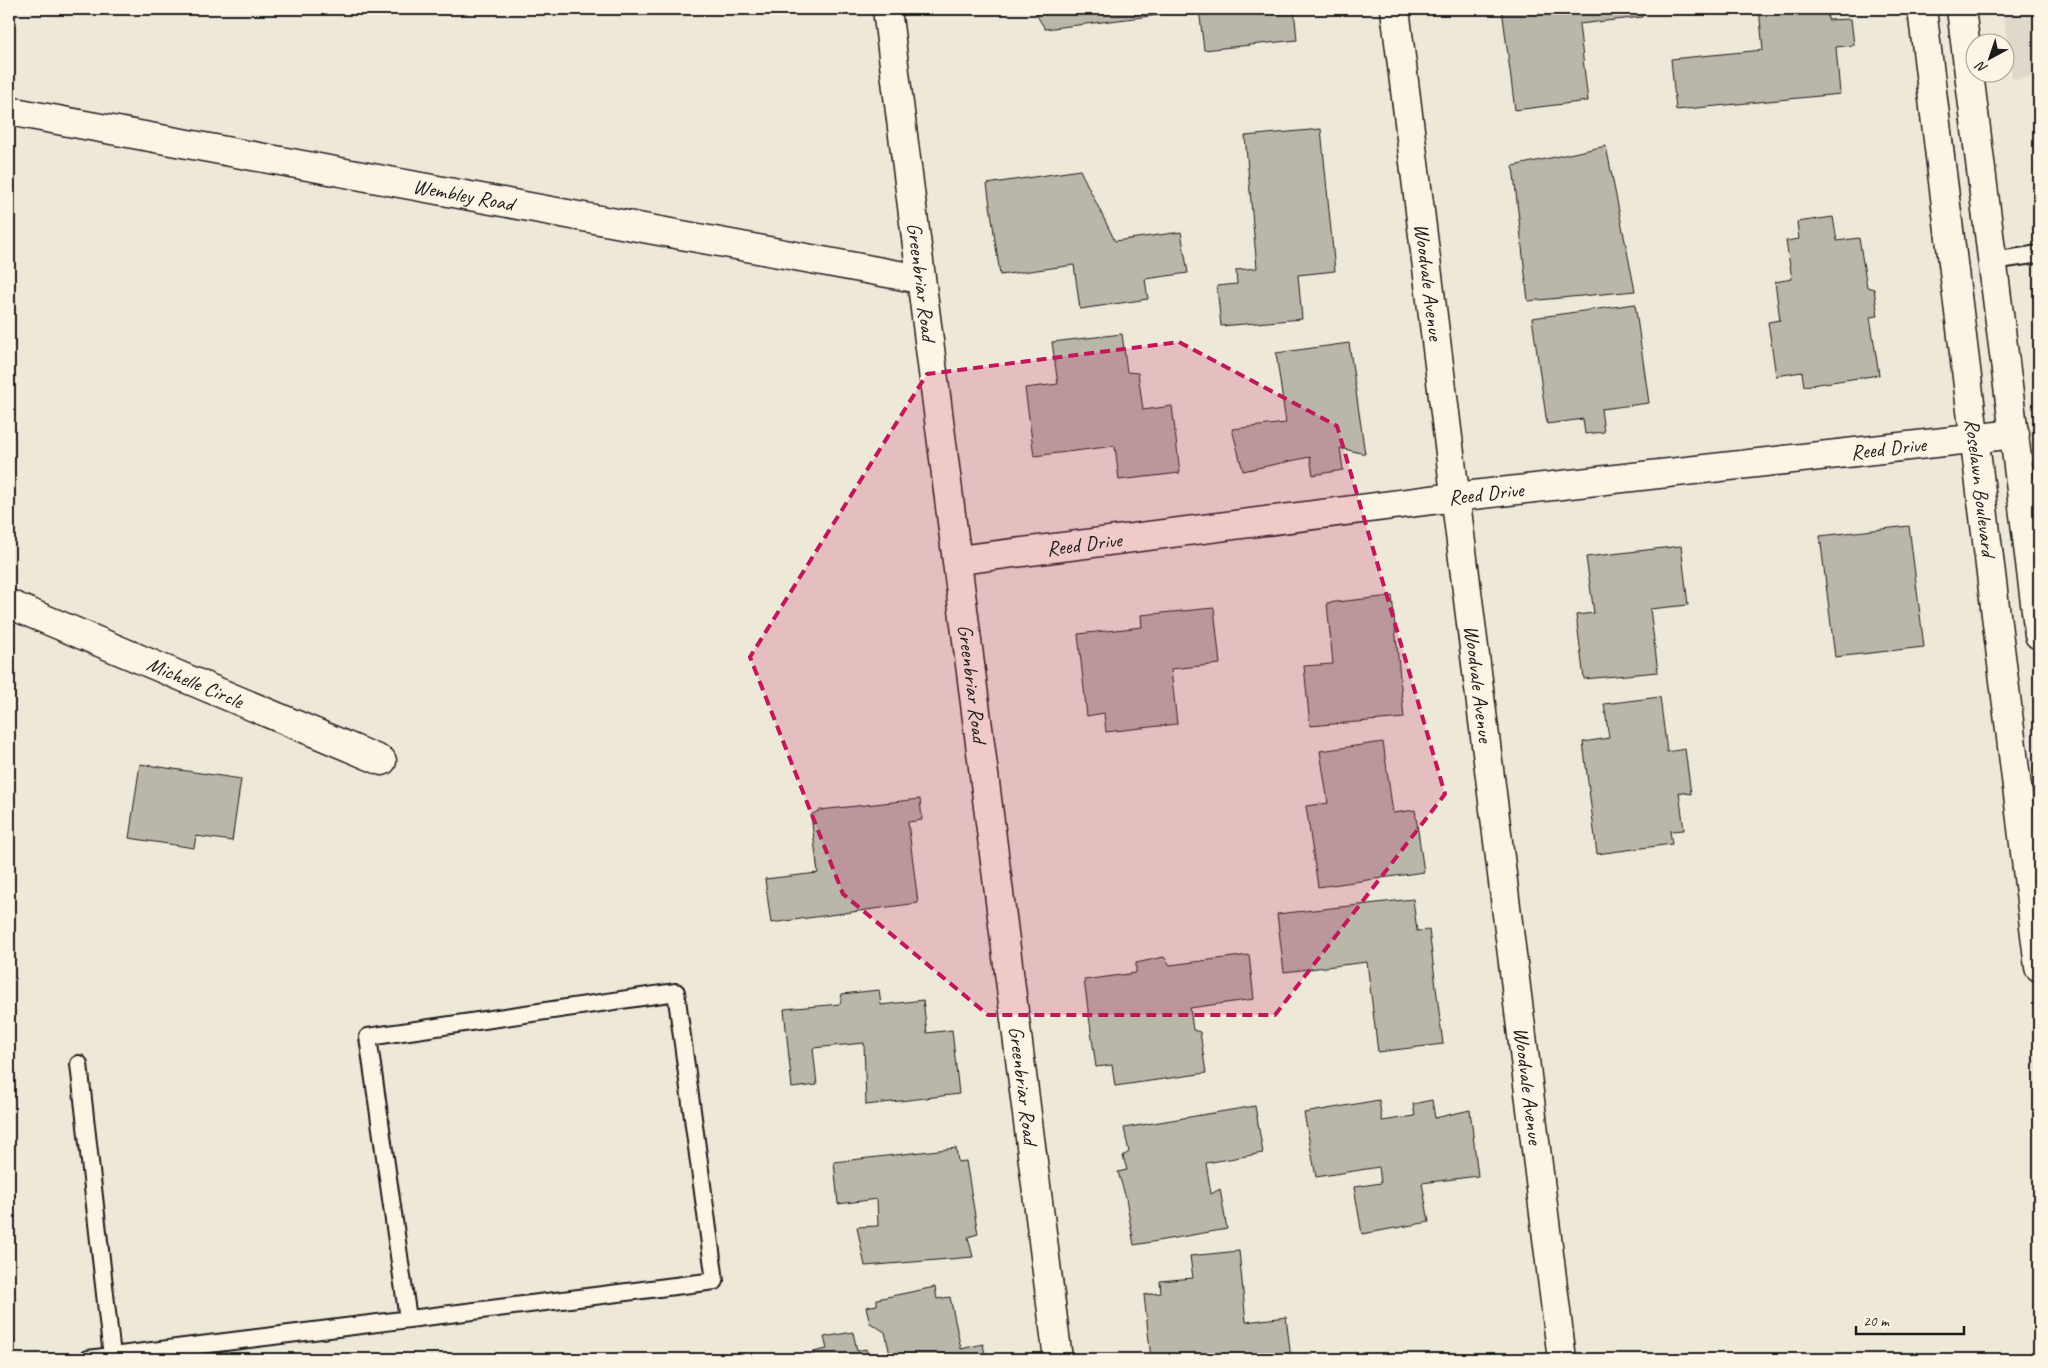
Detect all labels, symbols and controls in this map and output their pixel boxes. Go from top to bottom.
north arrow [1966,32,2016,82]
text: N [1971,57,1991,77]
street label: Wembley Road [411,173,519,217]
street label: Greenbriar Road [901,221,942,345]
street label: Woodvale Avenue [1409,222,1449,344]
street label: Roselawn Boulevard [1959,417,2002,562]
street label: Reed Drive [1849,431,1929,465]
street label: Reed Drive [1447,476,1527,511]
street label: Reed Drive [1045,526,1125,562]
street label: Greenbriar Road [952,623,993,747]
street label: Woodvale Avenue [1458,624,1499,746]
street label: Michelle Circle [143,651,248,715]
street label: Greenbriar Road [1003,1025,1044,1149]
street label: Woodvale Avenue [1508,1026,1549,1148]
scale bar [1856,1303,1963,1335]
text: 20 m [1863,1312,1890,1331]

